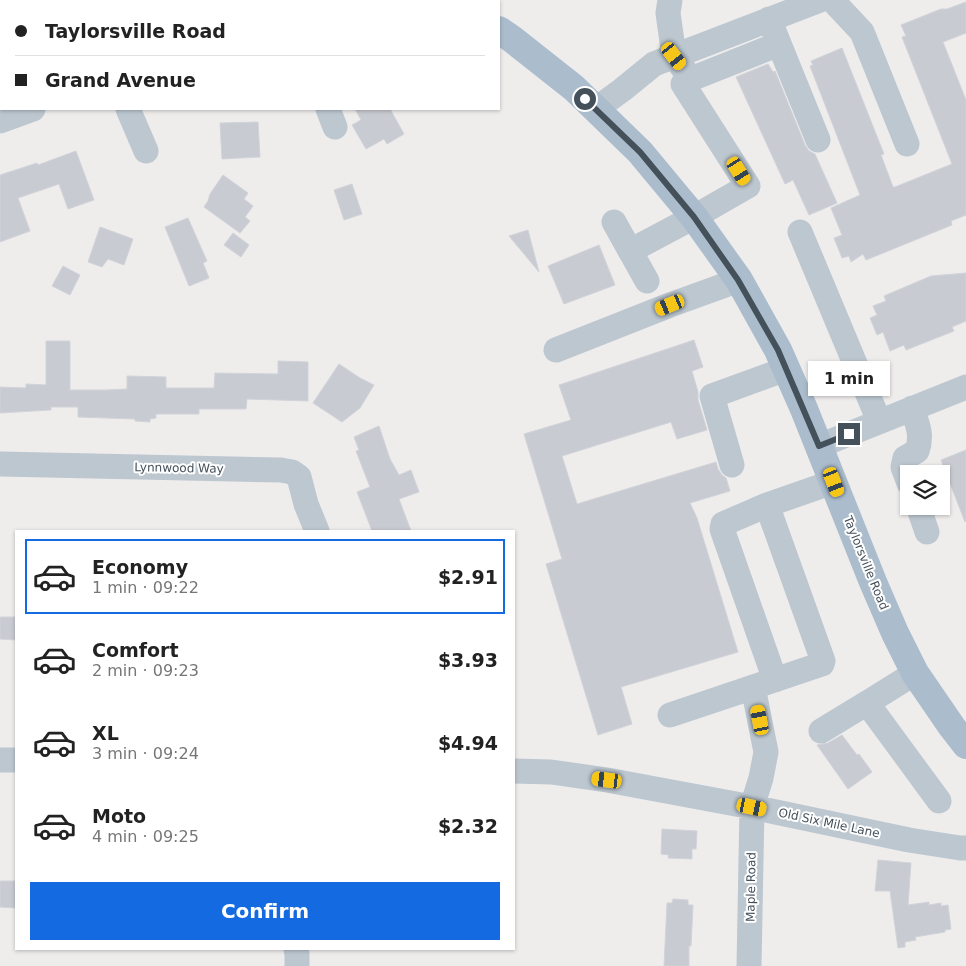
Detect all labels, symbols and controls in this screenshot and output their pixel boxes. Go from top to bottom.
text: Taylorsville Road [45,20,226,42]
car [658,40,689,72]
text: Grand Avenue [45,69,196,91]
route start [574,88,596,110]
car [724,154,753,188]
car [653,292,686,318]
callout: 1 min [808,362,890,396]
text: 1 min [824,369,874,388]
route end [838,423,860,445]
street label: Lynnwood Way [134,460,224,476]
car [821,465,846,499]
map controls [900,465,950,515]
button: layers [900,465,950,515]
street label: Taylorsville Road [840,513,891,612]
icon: car [32,554,77,599]
text: Economy [92,556,188,578]
text: $2.91 [438,566,498,588]
text: 1 min · 09:22 [92,578,199,597]
icon: car [32,637,77,682]
text: Comfort [92,639,179,661]
text: $3.93 [438,649,498,671]
text: 2 min · 09:23 [92,661,199,680]
car [749,704,770,736]
icon: car [32,720,77,765]
text: XL [92,722,119,744]
text: $4.94 [438,732,498,754]
text: 3 min · 09:24 [92,744,199,763]
car [591,771,622,789]
car [735,797,768,817]
icon: car [32,803,77,848]
text: Moto [92,805,146,827]
street label: Old Six Mile Lane [777,805,881,841]
text: $2.32 [438,815,498,837]
text: 4 min · 09:25 [92,827,199,846]
street label: Maple Road [743,852,759,922]
button: Confirm [30,882,500,940]

